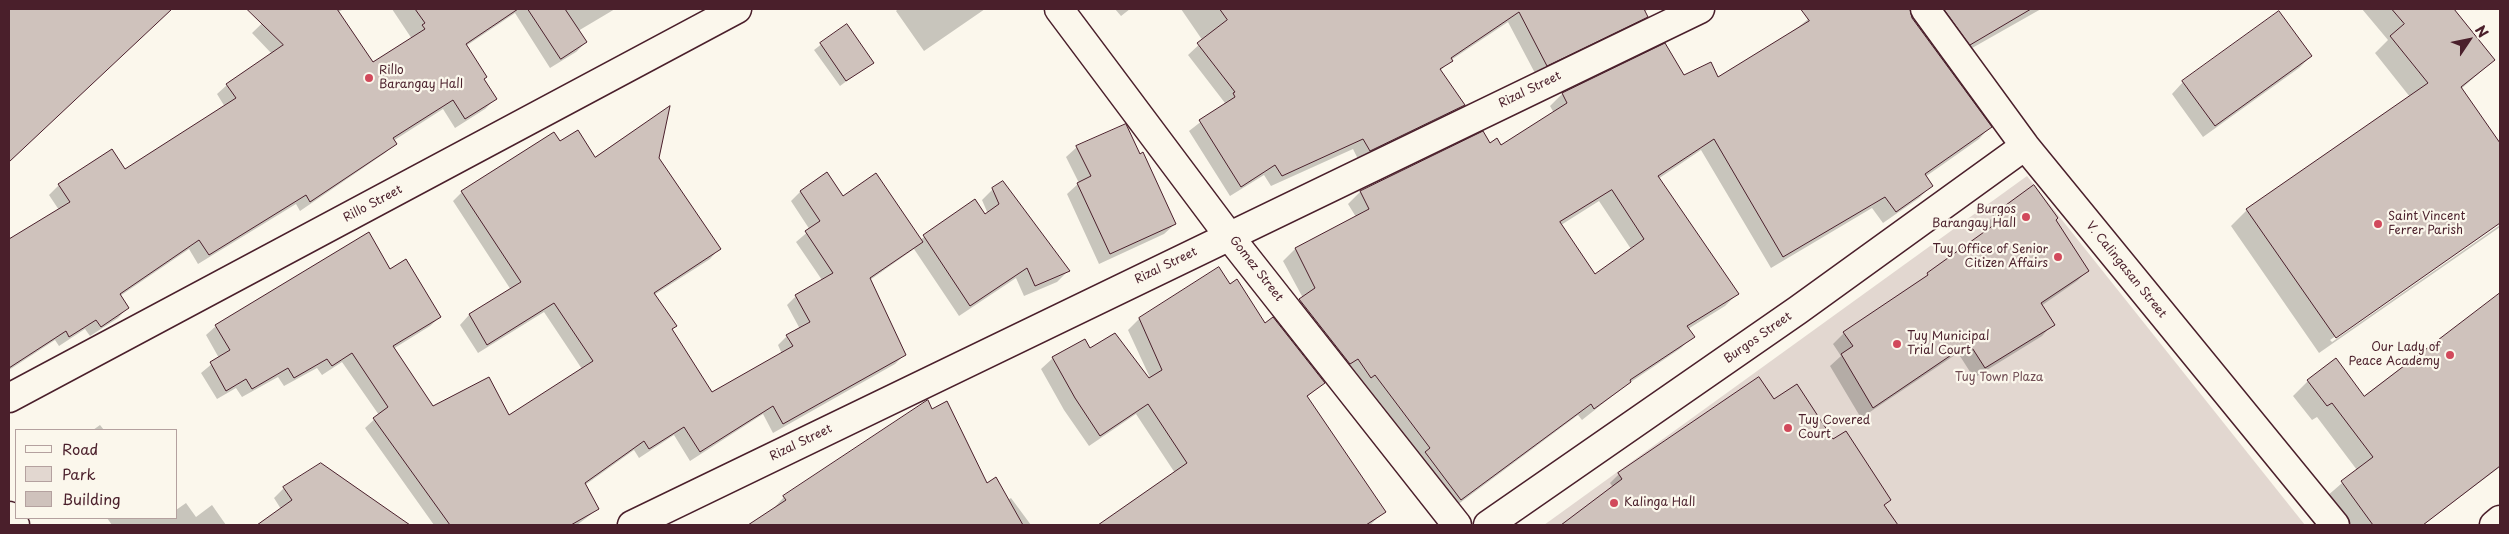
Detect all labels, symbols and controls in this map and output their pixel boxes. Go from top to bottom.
north arrow [2444,15,2494,65]
text: N [2470,21,2494,42]
place label: Rillo Barangay Hall [379,64,463,92]
street label: Rizal Street [1496,69,1564,111]
marker: Rillo Barangay Hall [363,72,375,84]
street label: Rillo Street [341,183,405,225]
place label: Burgos Barangay Hall [1932,203,2016,231]
place label: Saint Vincent Ferrer Parish [2388,210,2465,238]
marker: Burgos Barangay Hall [2020,211,2032,223]
marker: Saint Vincent Ferrer Parish [2372,218,2384,230]
street label: V. Calingasan Street [2083,219,2169,321]
street label: Gomez Street [1226,233,1286,305]
place label: Tuy Office of Senior Citizen Affairs [1933,243,2048,271]
street label: Rizal Street [1132,245,1200,287]
marker: Tuy Office of Senior Citizen Affairs [2052,251,2064,263]
street label: Burgos Street [1721,309,1795,367]
place label: Tuy Municipal Trial Court [1907,330,1989,358]
marker: Tuy Municipal Trial Court [1891,338,1903,350]
place label: Our Lady of Peace Academy [2348,341,2440,369]
marker: Our Lady of Peace Academy [2444,349,2456,361]
park label: Tuy Town Plaza [1955,371,2043,385]
place label: Tuy Covered Court [1798,414,1870,442]
street label: Rizal Street [767,422,835,464]
marker: Tuy Covered Court [1782,422,1794,434]
legend [15,429,178,519]
text: Road [62,437,98,460]
text: Park [62,462,96,485]
text: Building [62,487,121,510]
place label: Kalinga Hall [1624,496,1695,510]
marker: Kalinga Hall [1608,497,1620,509]

